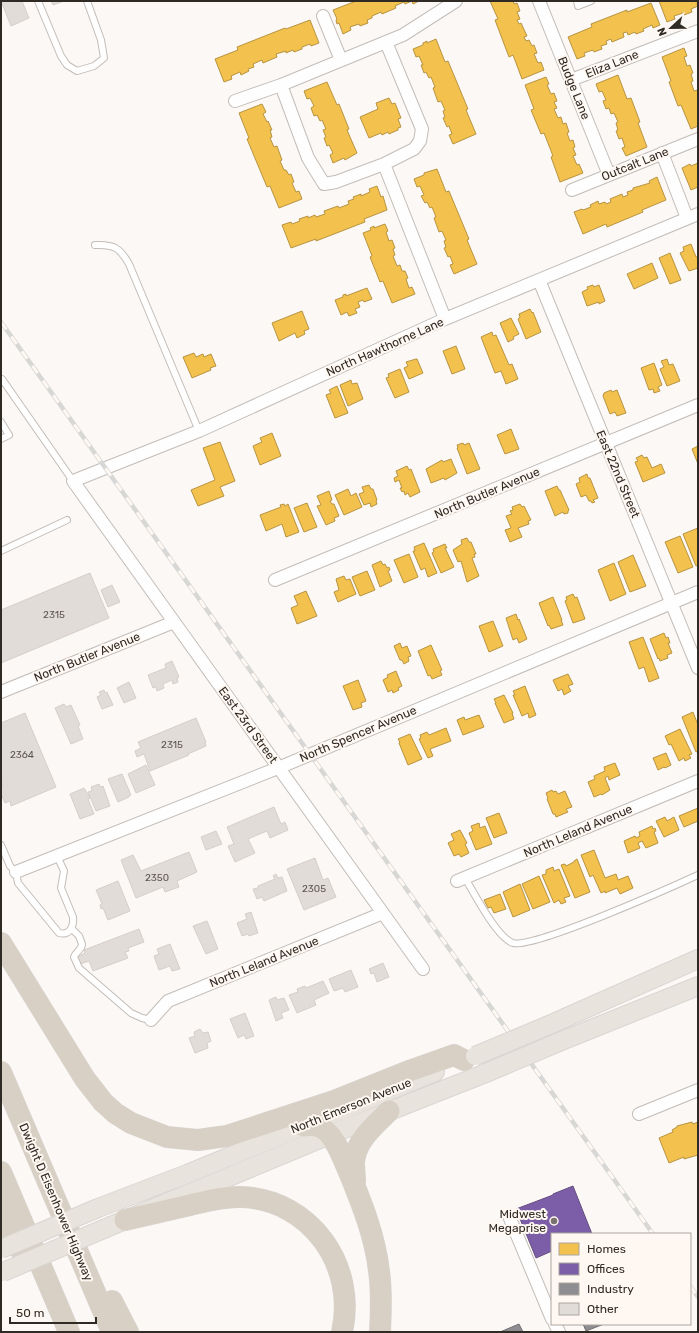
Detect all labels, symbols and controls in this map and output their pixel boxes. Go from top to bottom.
north arrow [651,8,691,48]
text: N [655,25,670,38]
street label: Eliza Lane [583,47,641,81]
street label: Budge Lane [555,55,593,122]
street label: Outcalt Lane [599,144,671,184]
street label: North Hawthorne Lane [324,315,446,379]
street label: East 22nd Street [593,428,643,520]
street label: North Butler Avenue [432,464,542,522]
house number: 2315 [43,609,65,621]
street label: North Butler Avenue [32,629,142,685]
street label: East 23rd Street [216,684,281,766]
street label: North Spencer Avenue [297,703,419,765]
house number: 2315 [161,739,183,751]
house number: 2364 [10,749,34,761]
street label: North Leland Avenue [522,802,635,860]
house number: 2350 [145,872,169,884]
house number: 2305 [302,883,326,895]
street label: North Leland Avenue [207,934,321,990]
street label: North Emerson Avenue [289,1075,414,1137]
street label: Dwight D Eisenhower Highway [16,1121,96,1283]
place label: Midwest Megaprise [489,1207,546,1235]
marker: Midwest Megaprise [549,1216,559,1226]
legend [551,1233,691,1325]
text: Homes [587,1242,626,1256]
text: Offices [587,1262,625,1276]
text: Industry [587,1282,634,1296]
scale bar [10,1299,96,1325]
text: Other [587,1302,619,1316]
text: 50 m [16,1306,44,1320]

